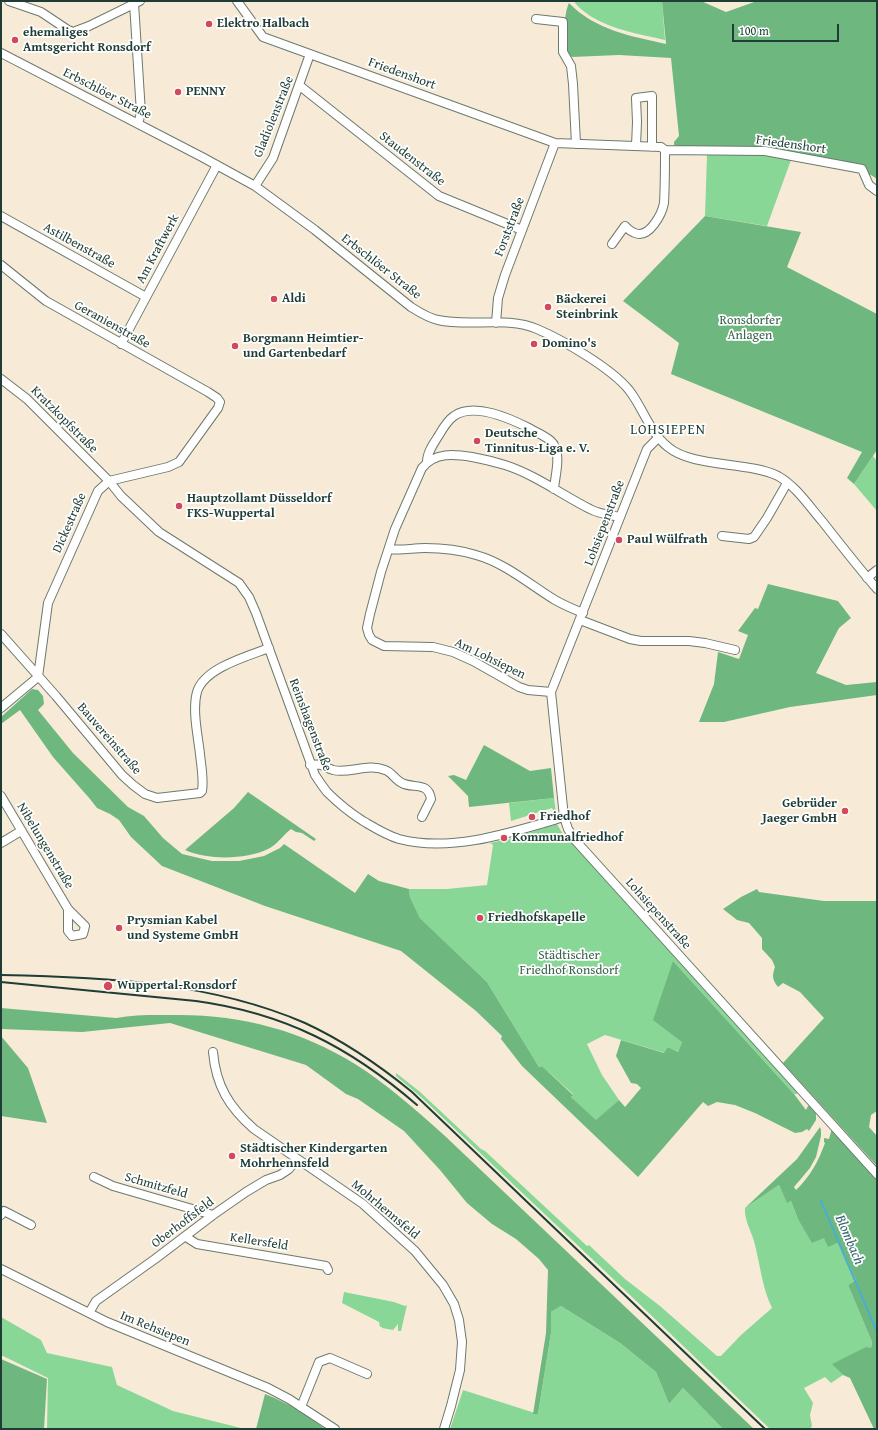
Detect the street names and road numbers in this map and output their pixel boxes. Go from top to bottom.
street label: Friedenshort [366,55,438,93]
street label: Erbschlöer Straße [60,65,154,123]
street label: Gladiolenstraße [251,74,297,160]
street label: Staudenstraße [376,128,448,190]
street label: Friedenshort [755,132,827,158]
street label: Forststraße [492,195,528,259]
street label: Am Kraftwerk [133,212,183,286]
street label: Astilbenstraße [40,220,118,272]
street label: Erbschlöer Straße [338,231,424,303]
street label: Geranienstraße [71,298,153,352]
street label: Kratzkopfstraße [27,383,101,457]
street label: Lohsiepenstraße [582,478,628,568]
street label: Dickestraße [50,490,90,556]
street label: Am Lohsiepen [452,635,528,683]
street label: Reinshagenstraße [285,677,335,773]
street label: Bauvereinstraße [74,700,144,778]
street label: Nibelungenstraße [13,800,77,892]
street label: Lohsiepenstraße [622,875,694,953]
street label: Schmitzfeld [123,1170,189,1202]
street label: Mohrhennsfeld [348,1177,422,1243]
street label: Oberhoffsfeld [149,1194,217,1252]
street label: Kellersfeld [229,1230,289,1254]
street label: Im Rehsiepen [118,1308,192,1350]

